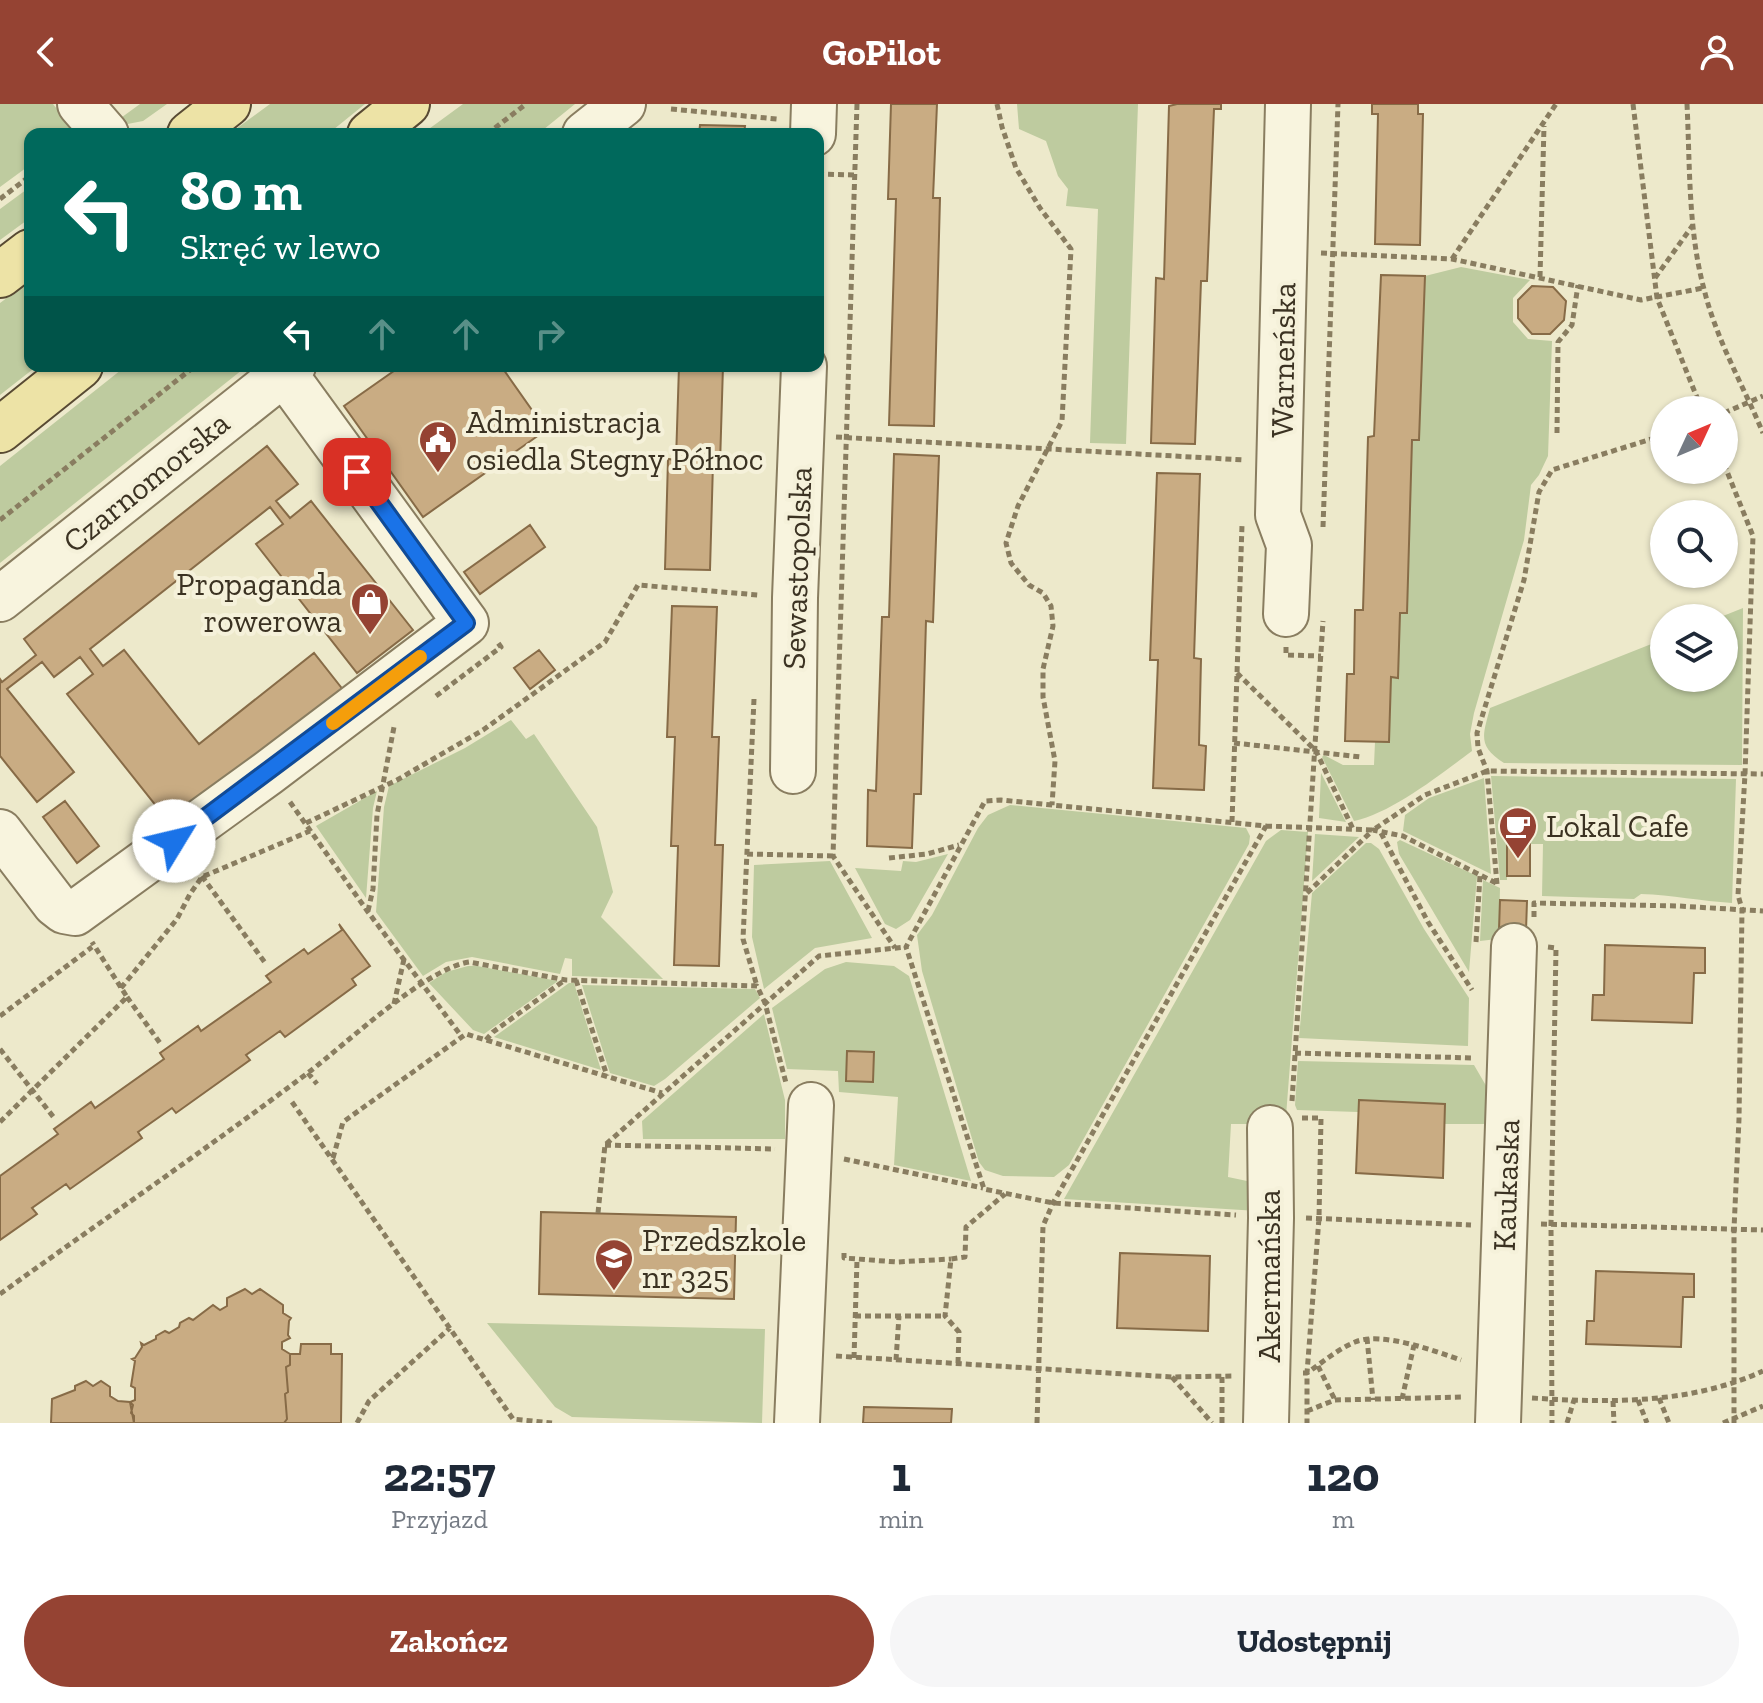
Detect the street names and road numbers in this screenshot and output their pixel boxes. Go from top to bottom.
street label: Warneńska [1263,282,1303,438]
street label: Czarnomorska [55,403,237,561]
street label: Sewastopolska [774,466,820,670]
street label: Kaukaska [1485,1118,1527,1252]
street label: Akermańska [1250,1190,1288,1362]

